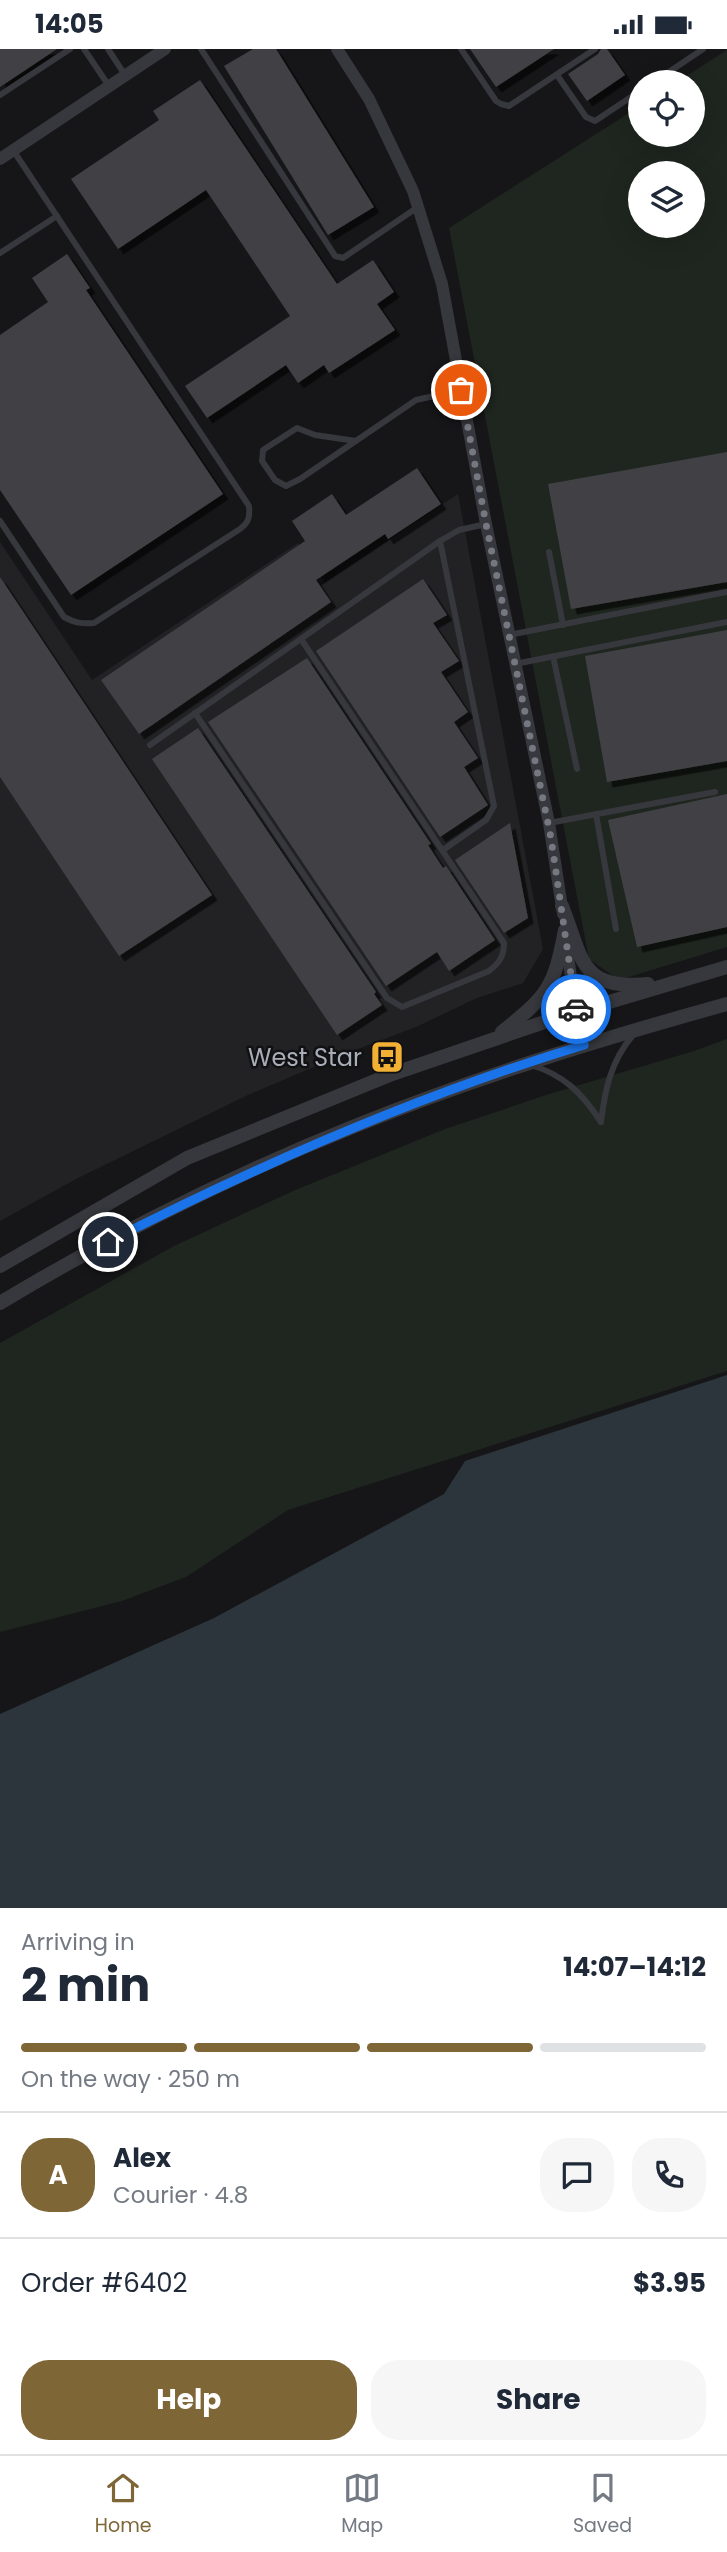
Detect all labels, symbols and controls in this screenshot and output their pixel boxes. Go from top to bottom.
text: 14:05 [35,6,104,42]
map controls [628,70,705,238]
button: locate [628,70,705,147]
button: layers [628,161,705,238]
pin [431,360,491,420]
icon: bag [442,371,480,409]
courier [541,974,611,1044]
icon: car [557,990,595,1028]
bus stop icon: West Star [368,1038,406,1076]
place label: West Star [248,1041,362,1074]
pin [78,1212,138,1272]
icon: home [89,1223,127,1261]
text: Arriving in [21,1926,135,1958]
text: 14:07–14:12 [563,1949,706,1985]
text: 2 min [21,1953,150,2017]
text: On the way · 250 m [21,2063,240,2095]
button: chat [540,2138,614,2212]
button: phone [632,2138,706,2212]
text: Alex [113,2140,171,2176]
text: A [48,2157,68,2193]
text: Courier · 4.8 [113,2179,248,2211]
text: Order #6402 [21,2265,187,2301]
text: $3.95 [633,2265,706,2301]
button: Help [21,2360,357,2440]
button: Share [371,2360,706,2440]
tab: Home [95,2469,152,2540]
tab: Map [341,2469,383,2540]
tab: Saved [573,2469,632,2540]

